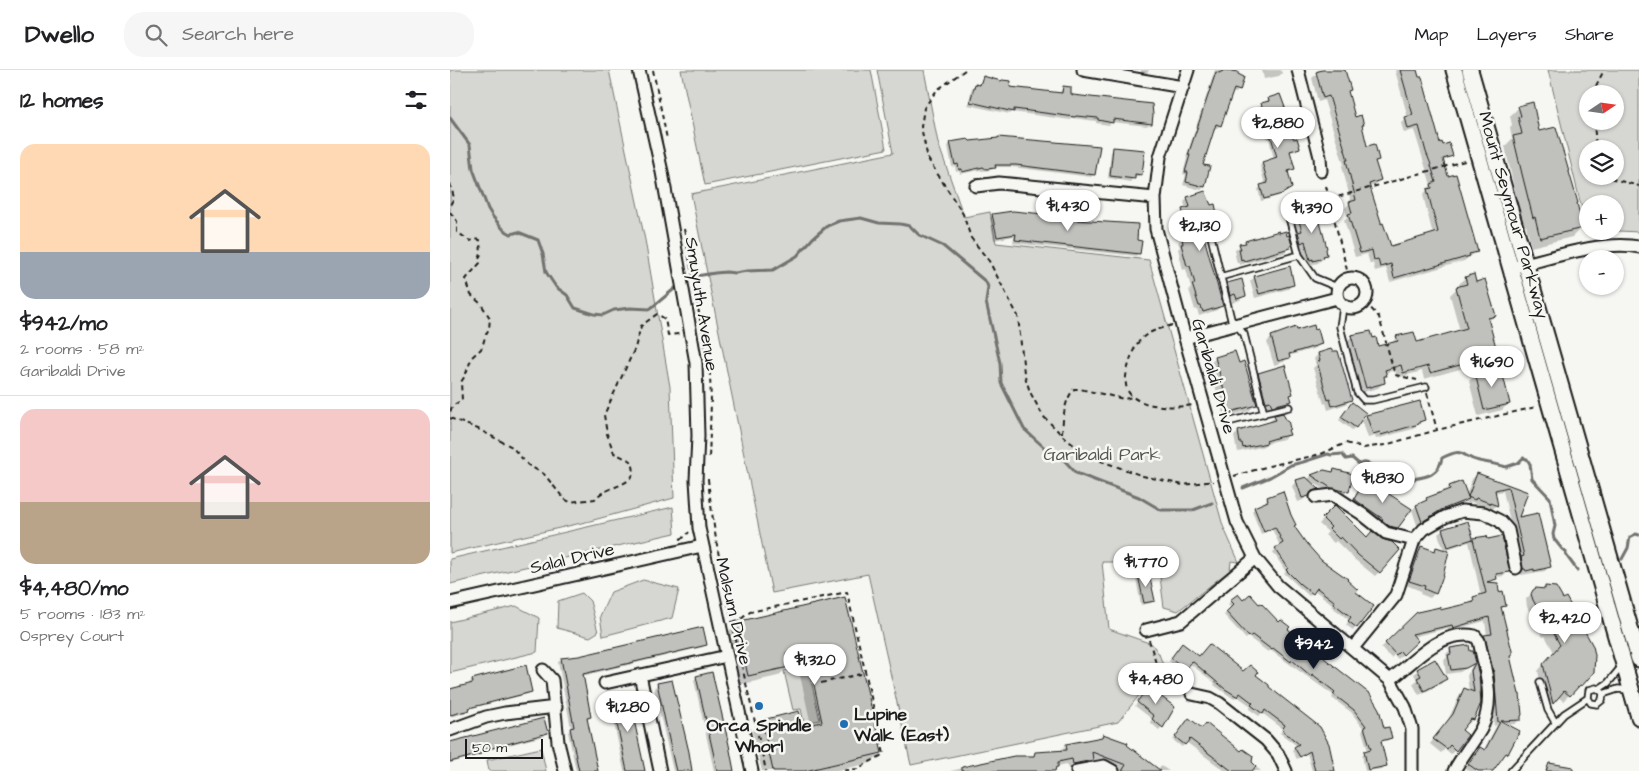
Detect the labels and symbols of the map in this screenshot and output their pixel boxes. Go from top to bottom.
north arrow [1579,85,1624,130]
pin: $2,880 [1237,106,1319,149]
street label: Mount Seymour Parkway [1471,109,1555,322]
pin: $1,430 [1027,190,1109,232]
pin: $1,390 [1271,191,1353,234]
pin: $2,130 [1159,210,1241,252]
street label: Smuyuth Avenue [678,235,724,373]
street label: Garibaldi Drive [1185,316,1242,437]
pin: $1,690 [1451,346,1533,388]
park label: Garibaldi Park [1043,442,1161,467]
pin: $1,830 [1342,462,1424,504]
street label: Salal Drive [527,537,617,580]
pin: $1,770 [1105,546,1187,588]
street label: Malsum Drive [709,555,758,668]
pin: $2,420 [1524,602,1606,644]
pin: $942 [1284,628,1344,670]
pin: $1,320 [774,644,856,686]
pin: $4,480 [1115,662,1197,705]
pin: $1,280 [587,690,669,733]
marker: Orca Spindle Whorl [753,700,765,712]
place label: Lupine Walk (East) [853,702,950,748]
place label: Orca Spindle Whorl [707,713,812,759]
marker: Lupine Walk (East) [838,718,850,730]
scale bar [465,736,542,759]

